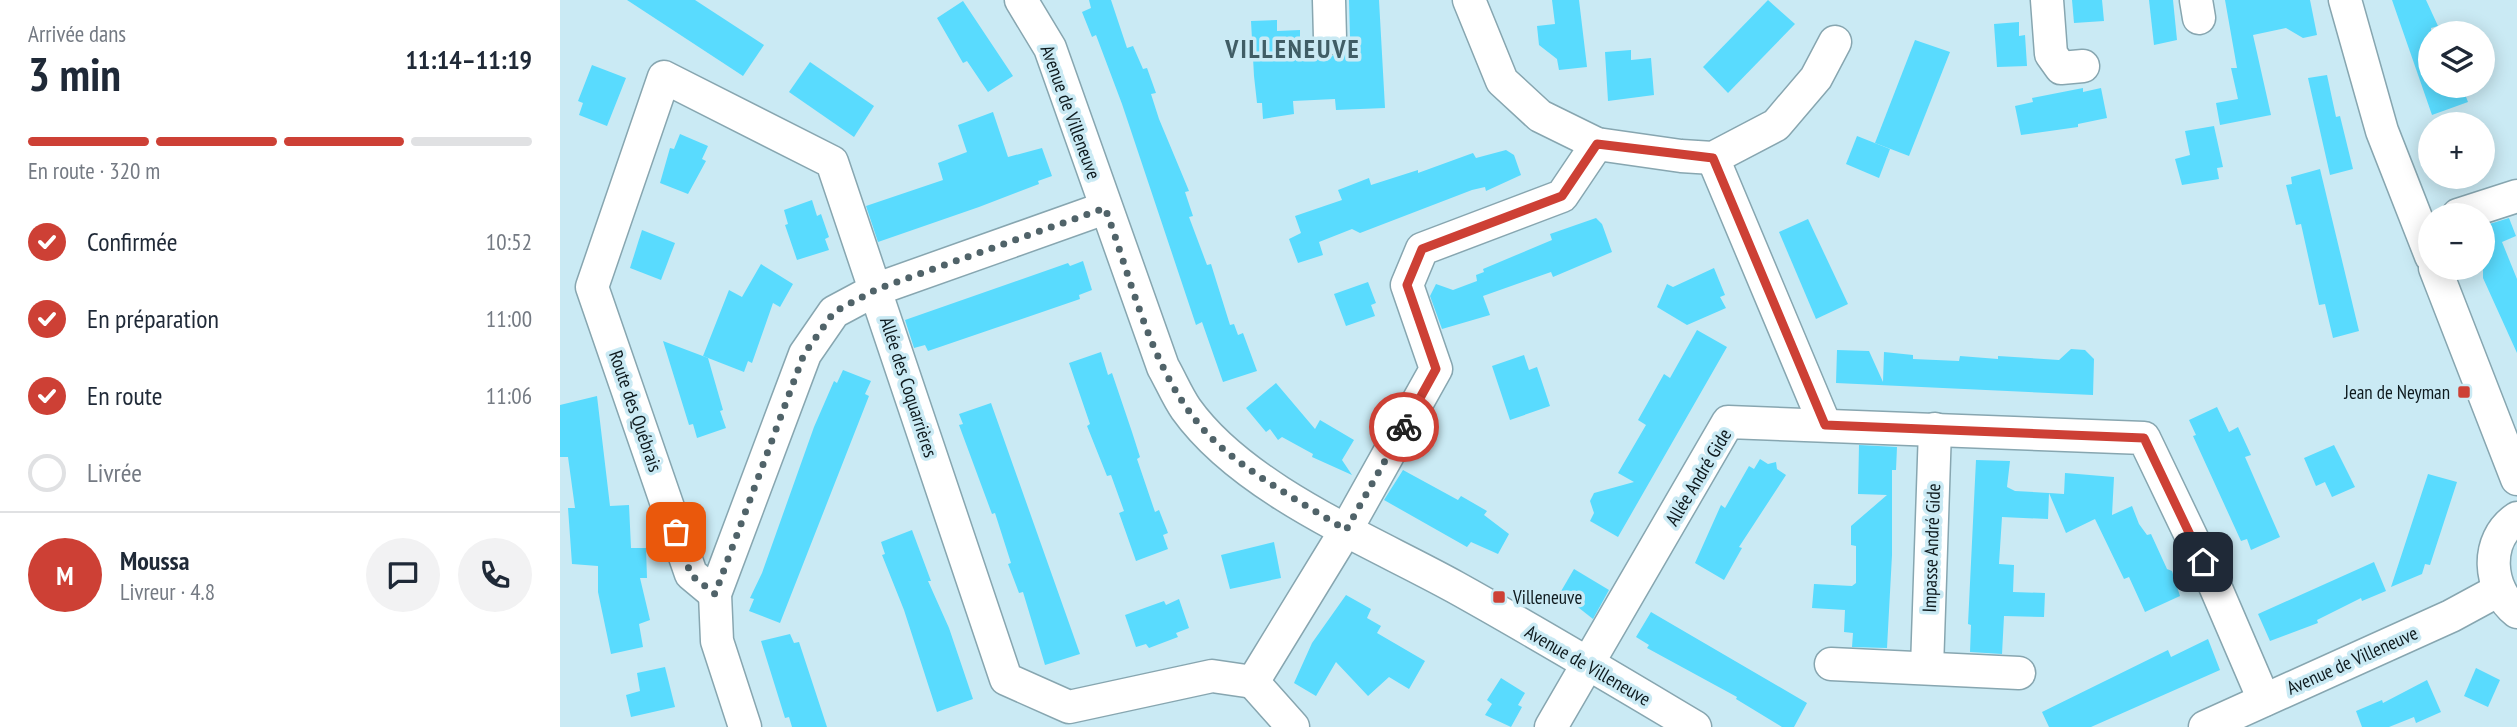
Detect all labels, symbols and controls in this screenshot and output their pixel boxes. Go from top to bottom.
text: Arrivée dans [28,19,126,48]
map controls [2418,21,2495,280]
button: layers [2418,21,2495,98]
district label: VILLENEUVE [1224,32,1361,65]
street label: Avenue de Villeneuve [1036,42,1106,182]
text: 11:14–11:19 [405,43,532,76]
text: 3 min [28,44,121,104]
button: + [2418,112,2495,189]
text: En route · 320 m [28,156,160,185]
button: − [2418,203,2495,280]
icon: check [28,223,66,261]
text: Confirmée [87,225,178,258]
text: 10:52 [486,227,532,256]
icon: check [28,300,66,338]
text: En préparation [87,302,219,335]
text: 11:00 [486,304,532,333]
street label: Allée des Coquarrières [875,314,943,460]
street label: Route des Québrais [604,347,668,475]
icon: check [28,377,66,415]
text: En route [87,379,162,412]
place label: Jean de Neyman [2343,380,2450,404]
text: 11:06 [486,381,532,410]
marker: Jean de Neyman [2456,384,2472,400]
courier [1369,392,1439,462]
icon: bike [1385,408,1423,446]
street label: Allée André Gide [1660,424,1736,530]
text: Livrée [87,456,142,489]
street label: Impasse André Gide [1917,483,1945,613]
pin [646,502,706,562]
icon: bag [657,513,695,551]
pin [2173,532,2233,592]
button: chat [366,538,440,612]
button: phone [458,538,532,612]
icon: home [2184,543,2222,581]
text: Moussa [120,544,189,577]
text: M [56,559,74,592]
text: Livreur · 4.8 [120,577,215,606]
place label: Villeneuve [1512,585,1582,609]
marker: Villeneuve [1491,589,1507,605]
street label: Avenue de Villeneuve [1521,619,1655,711]
street label: Avenue de Villeneuve [2283,620,2421,700]

